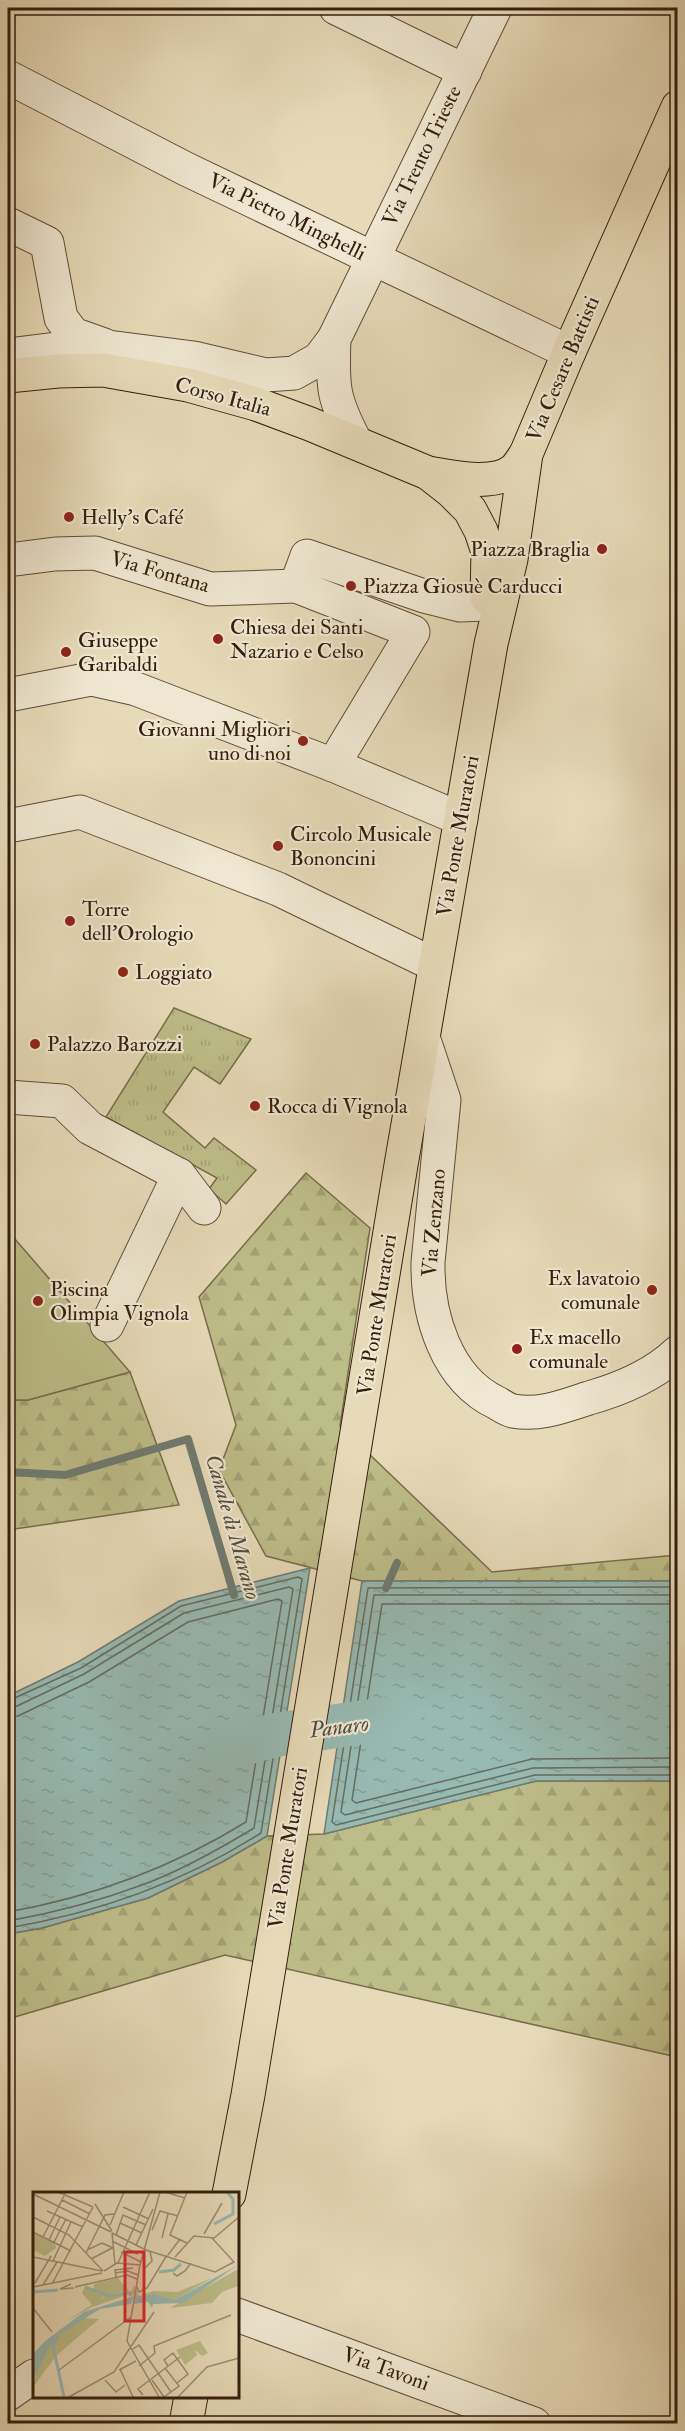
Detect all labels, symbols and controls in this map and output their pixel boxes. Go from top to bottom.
street label: Via Trento Trieste [376,81,468,231]
street label: Via Pietro Minghelli [204,167,371,267]
street label: Via Cesare Battisti [520,292,606,446]
street label: Corso Italia [172,371,274,423]
place label: Helly's Café [81,504,183,531]
marker: Helly's Café [62,510,76,524]
place label: Piazza Braglia [470,536,590,563]
marker: Piazza Braglia [595,542,609,556]
street label: Via Fontana [107,545,213,599]
place label: Piazza Giosuè Carducci [363,573,563,600]
marker: Piazza Giosuè Carducci [344,579,358,593]
place label: Chiesa dei Santi Nazario e Celso [230,614,364,665]
place label: Giuseppe Garibaldi [78,627,158,678]
marker: Chiesa dei Santi Nazario e Celso [211,632,225,646]
marker: Giuseppe Garibaldi [59,645,73,659]
place label: Giovanni Migliori uno di noi [138,716,291,767]
marker: Giovanni Migliori uno di noi [296,734,310,748]
street label: Via Ponte Muratori [431,753,486,919]
place label: Circolo Musicale Bononcini [290,821,432,872]
marker: Circolo Musicale Bononcini [271,839,285,853]
place label: Torre dell'Orologio [82,896,193,947]
marker: Torre dell'Orologio [63,914,77,928]
place label: Loggiato [135,959,212,986]
marker: Loggiato [116,965,130,979]
place label: Palazzo Barozzi [47,1031,183,1058]
marker: Palazzo Barozzi [28,1037,42,1051]
place label: Rocca di Vignola [267,1093,408,1120]
marker: Rocca di Vignola [248,1099,262,1113]
street label: Via Zenzano [416,1168,452,1278]
street label: Via Ponte Muratori [351,1232,403,1398]
place label: Ex lavatoio comunale [547,1265,640,1316]
place label: Piscina Olimpia Vignola [50,1276,189,1327]
marker: Ex lavatoio comunale [645,1283,659,1297]
marker: Piscina Olimpia Vignola [31,1294,45,1308]
place label: Ex macello comunale [529,1324,621,1375]
marker: Ex macello comunale [510,1342,524,1356]
water label: Canale di Marano [199,1451,267,1603]
water label: Panaro [307,1709,371,1745]
street label: Via Ponte Muratori [262,1765,314,1931]
inset map [33,2192,238,2398]
street label: Via Tavoni [339,2341,433,2397]

